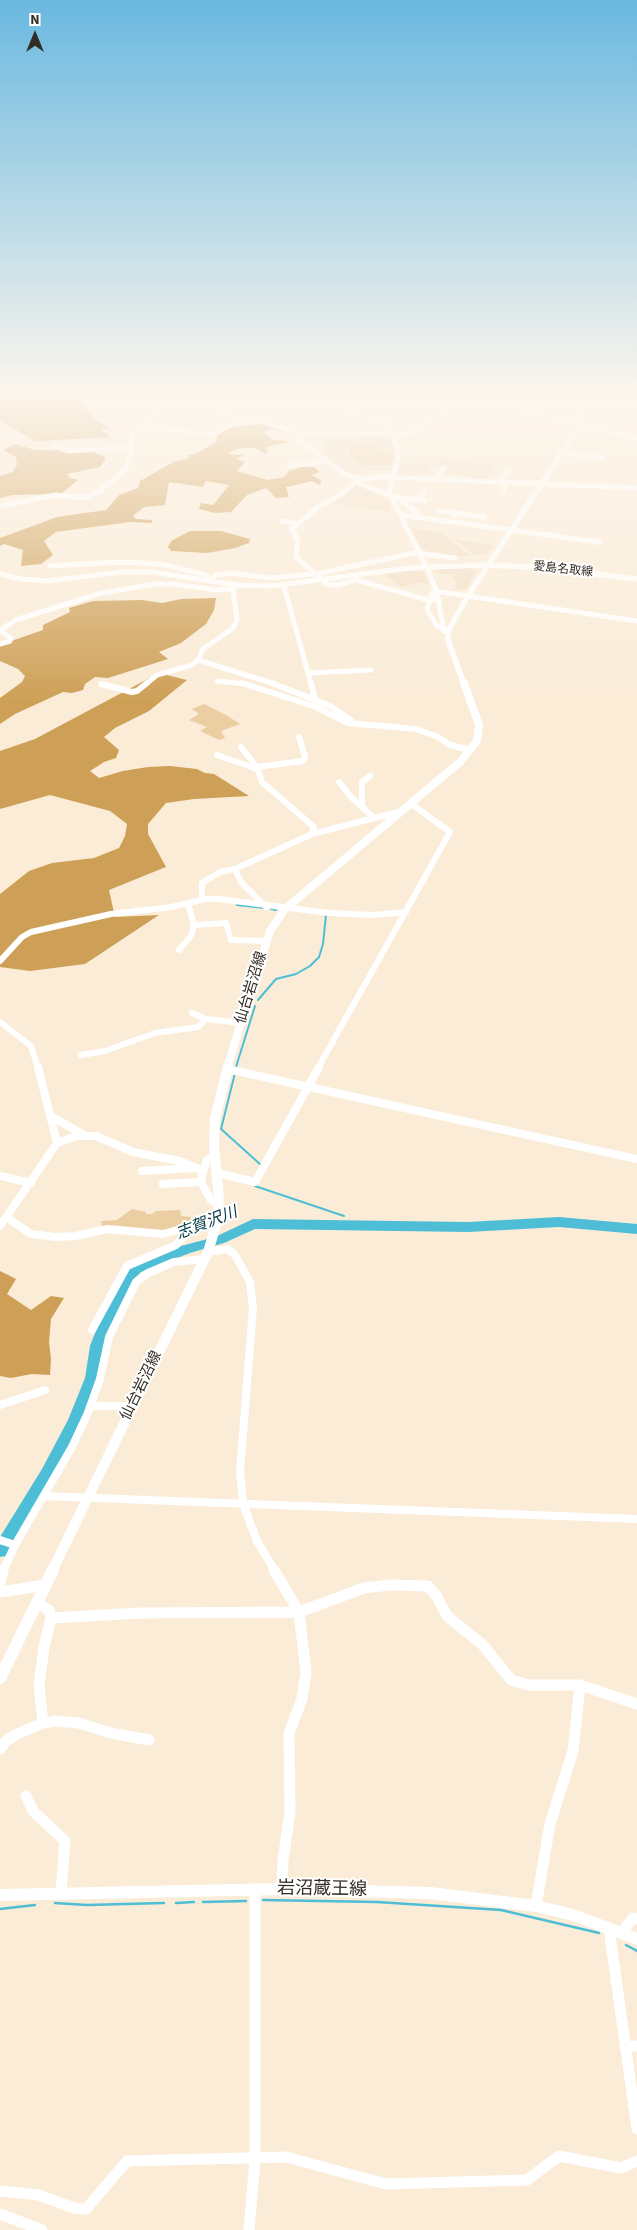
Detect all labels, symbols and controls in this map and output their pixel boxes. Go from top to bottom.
north arrow [10,10,60,60]
text: N [30,10,40,30]
street label: 愛島名取線 [532,560,594,580]
street label: 仙台岩沼線 [232,950,272,1026]
water label: 志賀沢川 [174,1204,240,1244]
street label: 仙台岩沼線 [117,1348,167,1424]
street label: 岩沼蔵王線 [277,1878,367,1902]

